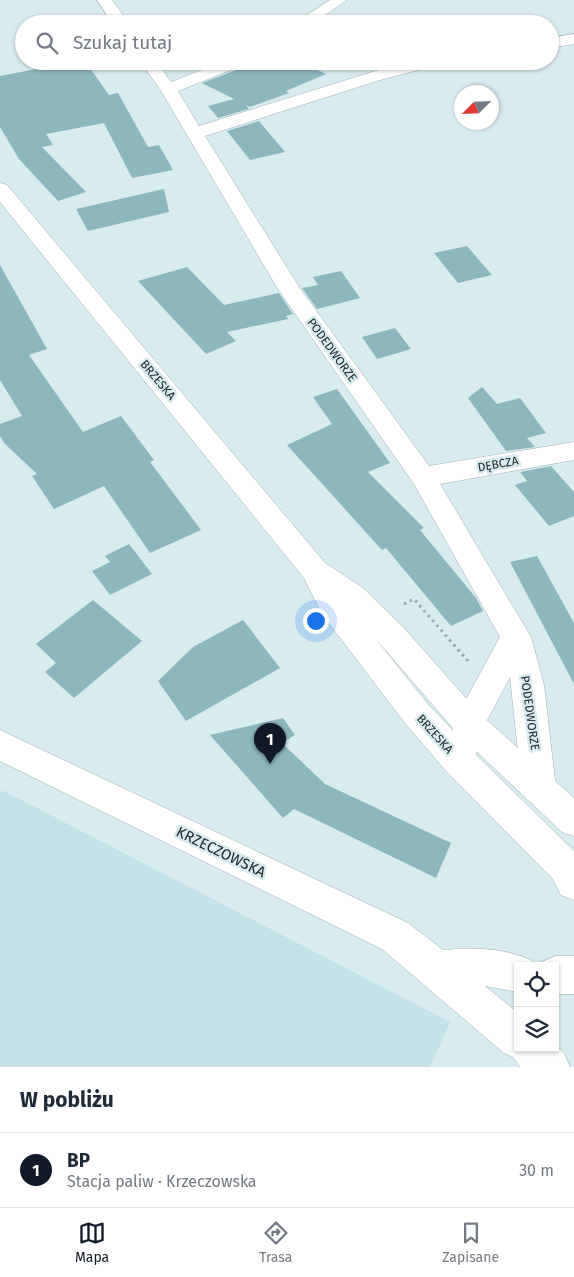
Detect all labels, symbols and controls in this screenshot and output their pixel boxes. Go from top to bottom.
search box [15,15,559,70]
icon: search [33,29,61,57]
text: Szukaj tutaj [73,31,172,54]
north arrow [454,85,499,130]
street label: PODEDWORZE [304,315,360,385]
street label: BRZESKA [137,357,179,403]
street label: DĘBCZA [477,454,520,474]
your location [303,608,329,634]
street label: PODEDWORZE [518,675,542,751]
street label: BRZESKA [414,712,456,756]
pin: 1 [254,723,286,764]
street label: KRZECZOWSKA [173,823,269,882]
map controls [514,962,559,1052]
button: locate [514,962,559,1007]
button: layers [514,1007,559,1052]
text: W pobliżu [20,1087,114,1113]
text: BP [67,1149,90,1172]
text: 1 [32,1161,40,1180]
text: 30 m [519,1161,554,1180]
text: Stacja paliw · Krzeczowska [67,1172,257,1191]
tab: Mapa [75,1219,109,1266]
tab: Trasa [259,1219,292,1266]
tab: Zapisane [442,1219,499,1266]

